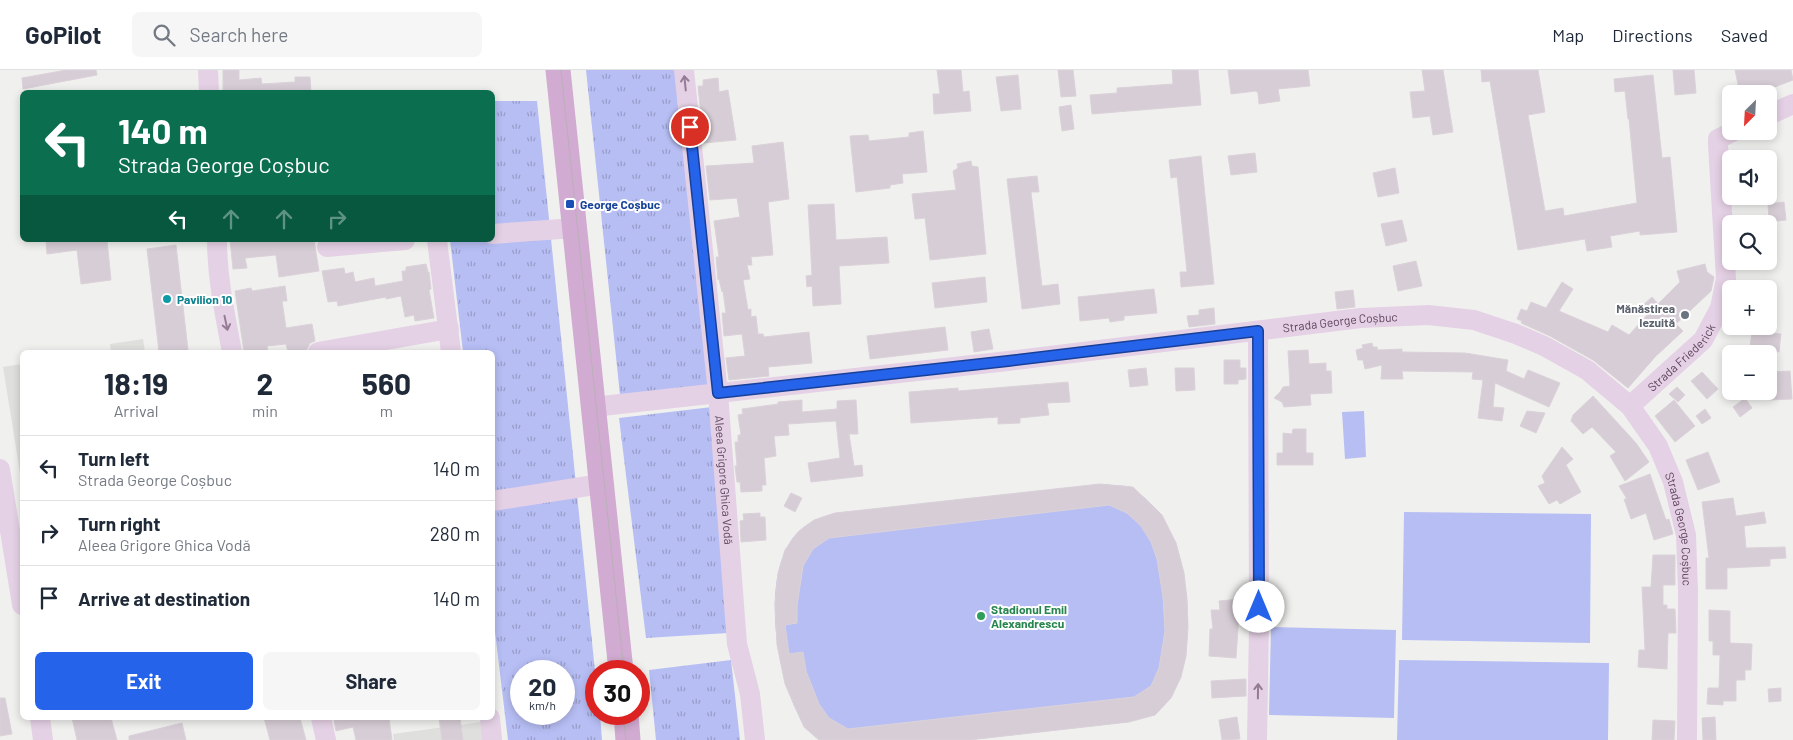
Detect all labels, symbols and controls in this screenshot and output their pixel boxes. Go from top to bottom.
search box [132,12,482,57]
text: GoPilot [25,20,102,49]
icon: search [150,21,178,49]
text: Search here [190,23,288,46]
text: Map [1552,24,1584,46]
text: Directions [1612,24,1693,46]
text: Saved [1721,24,1768,46]
one-way arrow [680,75,690,91]
north arrow [1722,85,1778,140]
map controls [1722,85,1777,400]
pin [669,106,711,148]
text: 140 m [118,109,208,151]
icon: left [35,110,100,175]
icon: arrive [676,113,704,141]
button: sound [1722,150,1777,205]
text: Strada George Coșbuc [118,151,330,177]
place label: George Coșbuc [580,197,661,211]
marker: George Coșbuc [564,198,576,210]
icon: left [164,205,192,233]
icon: ahead [217,205,245,233]
icon: ahead [270,205,298,233]
icon: right [323,205,351,233]
button: search [1722,215,1777,270]
button: + [1722,280,1777,335]
place label: Pavilion 10 [177,292,232,306]
marker: Pavilion 10 [161,293,173,305]
place label: Mănăstirea Iezuită [1616,301,1675,329]
street label: Strada George Coșbuc [1282,309,1398,334]
marker: Mănăstirea Iezuită [1679,309,1691,321]
one-way arrow [222,315,231,331]
street label: Strada Friederick [1645,321,1717,394]
button: − [1722,345,1777,400]
text: 18:19 [104,365,168,401]
text: 2 [257,365,273,401]
text: 560 [362,365,411,401]
text: Arrival [114,401,158,420]
text: min [252,401,278,420]
text: m [380,401,393,420]
street label: Aleea Grigore Ghica Vodă [713,415,736,545]
text: Turn left [78,447,149,470]
icon: left [35,454,63,482]
text: 140 m [433,457,480,480]
text: Strada George Coșbuc [78,470,232,489]
street label: Strada George Coșbuc [1663,470,1695,586]
text: Turn right [78,512,160,535]
icon: right [35,519,63,547]
text: 280 m [430,522,480,545]
text: Aleea Grigore Ghica Vodă [78,535,251,554]
position arrow [1232,580,1284,632]
icon: arrive [35,584,63,612]
text: Arrive at destination [78,587,250,610]
text: 140 m [433,587,480,610]
place label: Stadionul Emil Alexandrescu [991,602,1067,630]
marker: Stadionul Emil Alexandrescu [975,610,987,622]
button: Exit [35,652,253,710]
button: Share [263,652,480,710]
speed limit sign: 30 [585,660,650,725]
text: 20 [528,671,557,701]
one-way arrow [1253,684,1263,700]
text: km/h [529,698,556,712]

